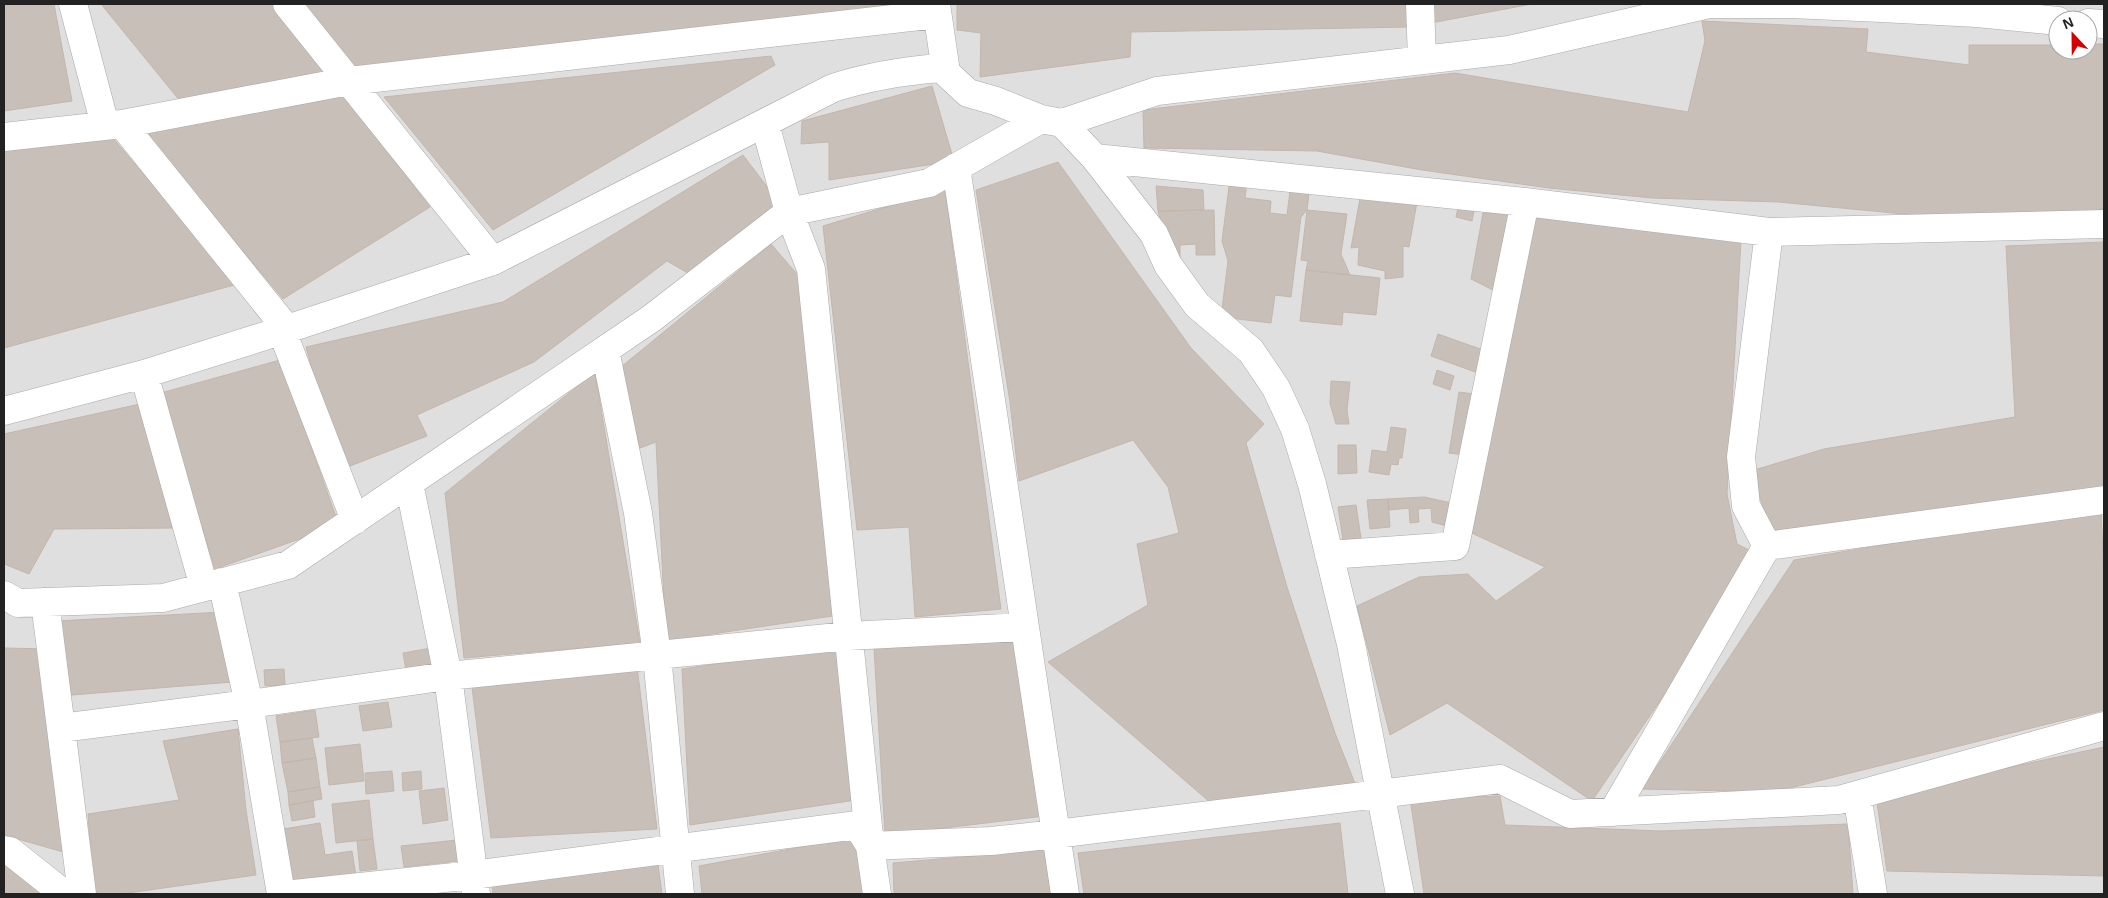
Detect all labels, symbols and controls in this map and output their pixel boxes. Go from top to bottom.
north arrow [2048,10,2098,60]
text: N [2060,14,2076,32]

